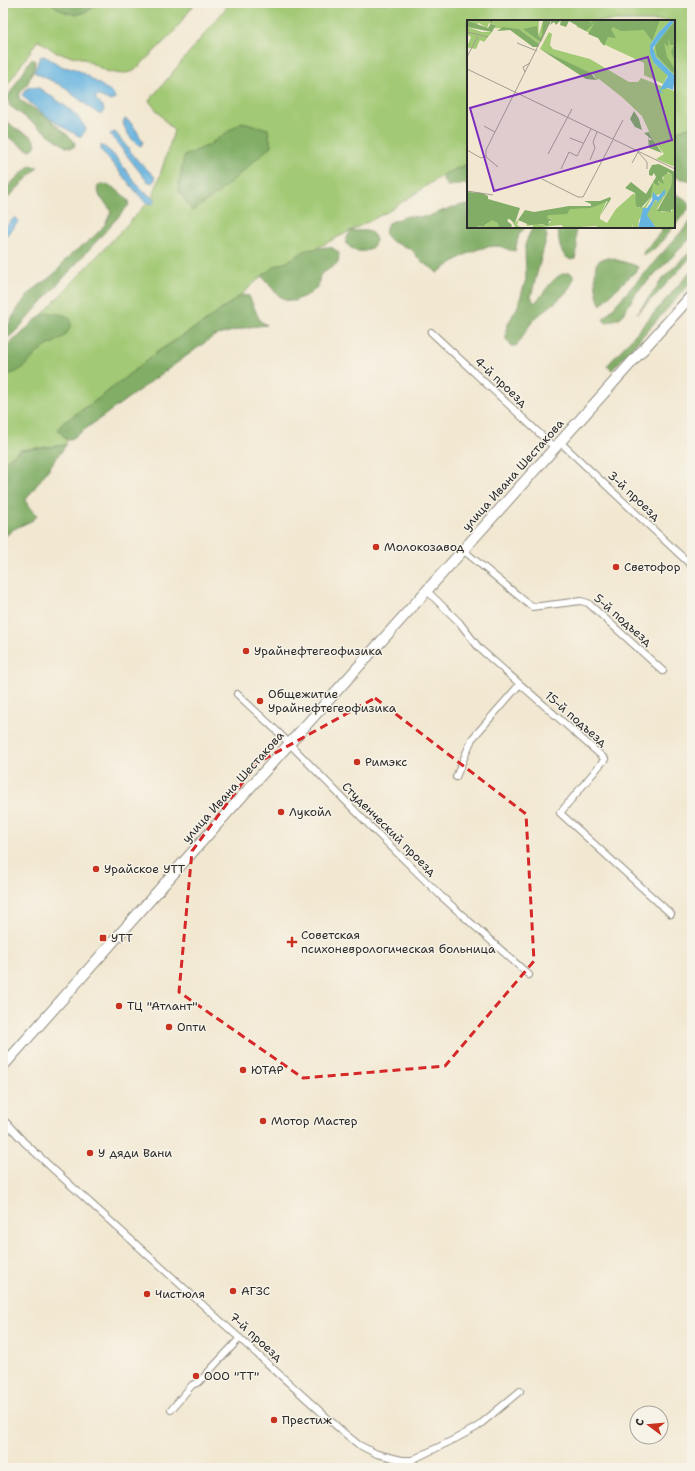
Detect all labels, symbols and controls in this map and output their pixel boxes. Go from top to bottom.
inset map [467,20,675,228]
street label: 4-й проезд [471,354,531,411]
street label: улица Ивана Шестакова [458,415,568,534]
street label: 3-й проезд [604,468,664,525]
place label: Молокозавод [384,539,465,555]
marker: Молокозавод [371,542,381,552]
place label: Светофор [624,559,681,575]
marker: Светофор [611,562,621,572]
street label: 5-й подъезд [591,590,656,650]
place label: Урайнефтегеофизика [254,643,383,659]
marker: Урайнефтегеофизика [241,646,251,656]
place label: Общежитие Урайнефтегеофизика [268,686,397,716]
street label: 15-й подъезд [542,688,611,751]
marker: Общежитие Урайнефтегеофизика [255,696,265,706]
street label: улица Ивана Шестакова [178,727,288,846]
place label: Римэкс [365,754,407,770]
marker: Римэкс [352,757,362,767]
street label: Студенческий проезд [338,778,440,880]
place label: Лукойл [289,804,332,820]
marker: Лукойл [276,807,286,817]
place label: Урайское УТТ [104,861,186,877]
marker: Урайское УТТ [91,864,101,874]
place label: Советская психоневрологическая больница [301,927,496,957]
place label: УТТ [111,930,134,946]
marker: УТТ [98,933,108,943]
marker: Советская психоневрологическая больница [286,936,298,948]
place label: ТЦ "Атлант" [127,998,198,1014]
marker: ТЦ "Атлант" [114,1001,124,1011]
place label: Опти [177,1019,206,1035]
marker: Опти [164,1022,174,1032]
place label: ЮТАР [251,1062,284,1078]
marker: ЮТАР [238,1065,248,1075]
place label: Мотор Мастер [271,1113,358,1129]
marker: Мотор Мастер [258,1116,268,1126]
place label: У дяди Вани [98,1145,172,1161]
marker: У дяди Вани [85,1148,95,1158]
place label: АГЗС [241,1283,270,1299]
place label: Чистюля [155,1286,205,1302]
marker: АГЗС [228,1286,238,1296]
marker: Чистюля [142,1289,152,1299]
street label: 7-й проезд [226,1309,286,1365]
place label: ООО "ТТ" [204,1368,259,1384]
marker: ООО "ТТ" [191,1371,201,1381]
north arrow [629,1405,669,1445]
place label: Престиж [282,1412,332,1428]
marker: Престиж [269,1415,279,1425]
text: С [632,1417,648,1428]

